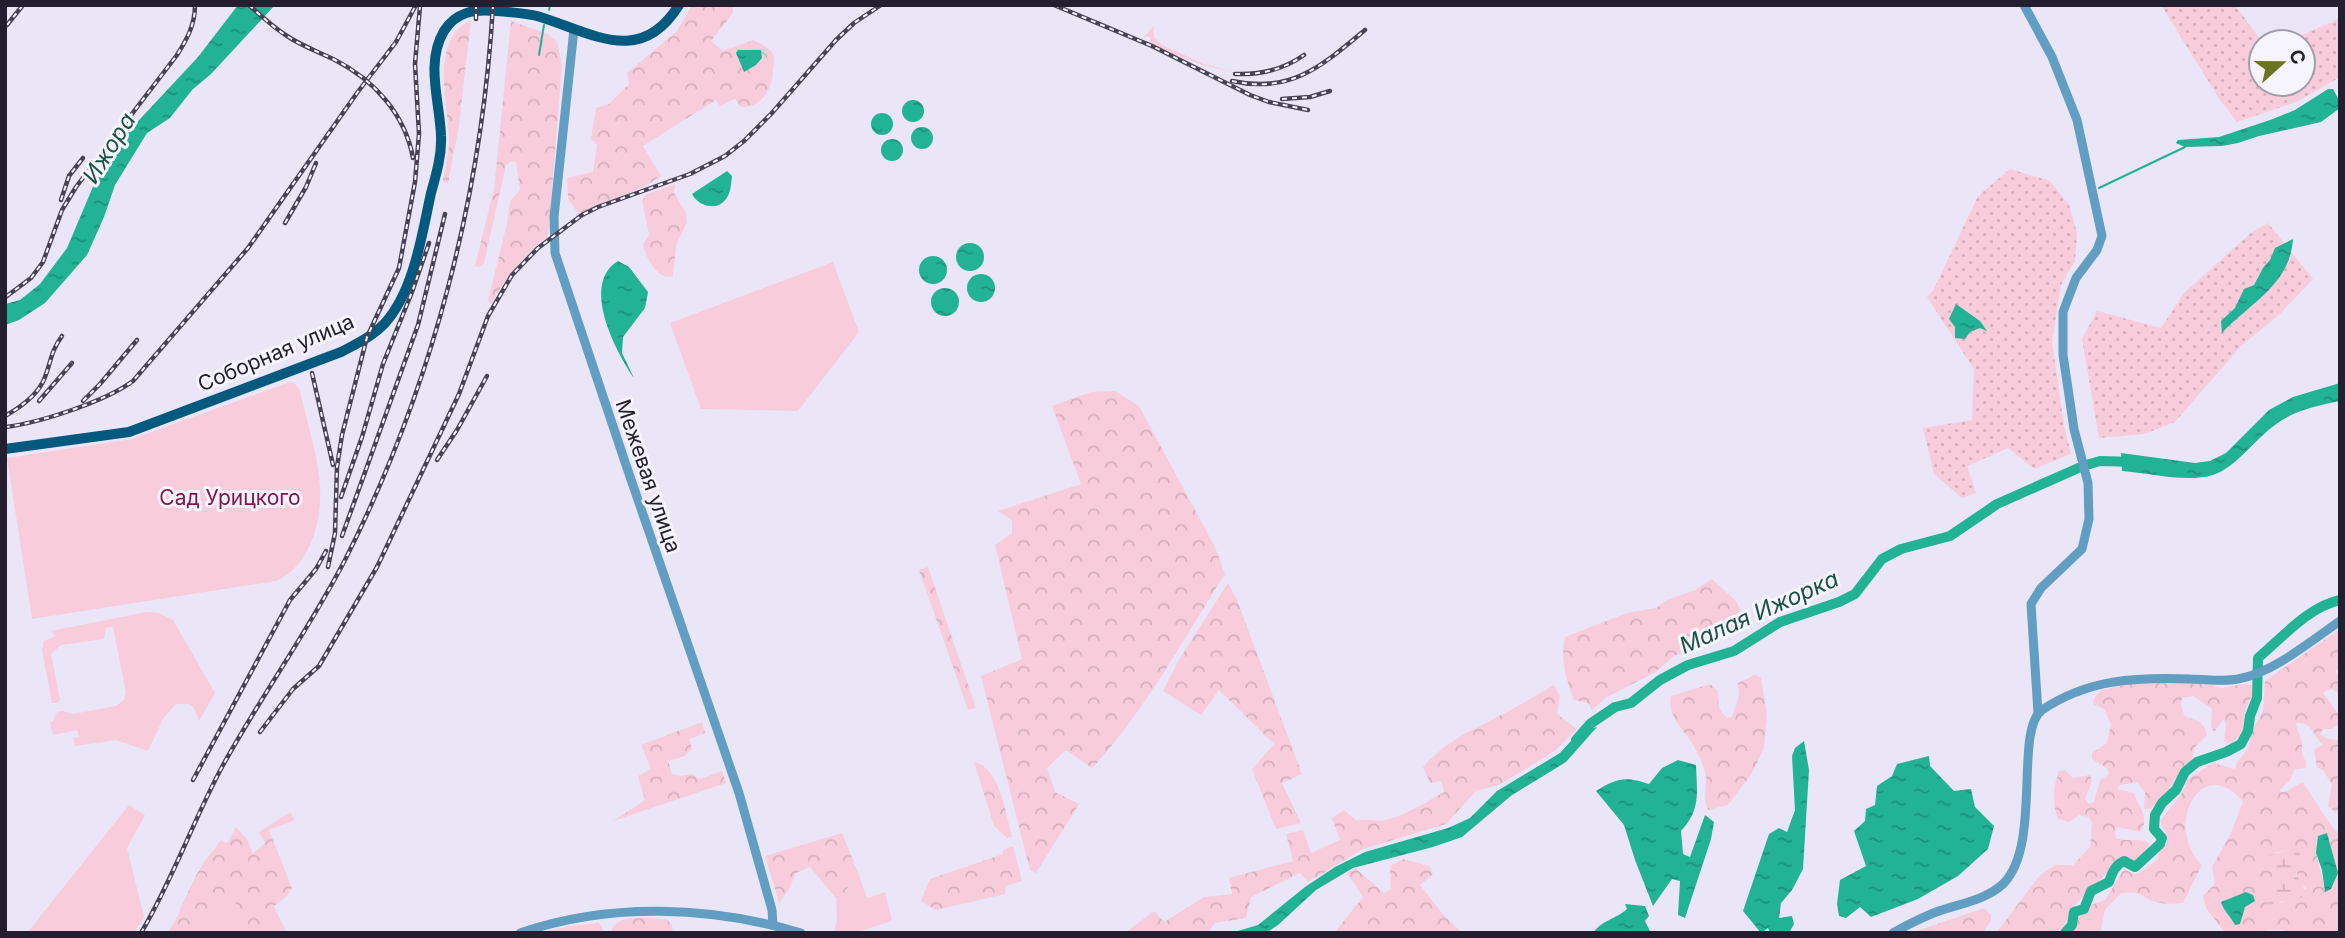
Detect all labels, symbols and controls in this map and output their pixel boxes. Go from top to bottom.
north arrow [2247,28,2317,98]
text: С [2284,46,2311,68]
water label: Ижора [77,108,141,188]
street label: Соборная улица [194,308,358,397]
street label: Межевая улица [611,396,686,556]
park label: Сад Урицкого [159,485,301,510]
water label: Малая Ижорка [1675,564,1843,660]

